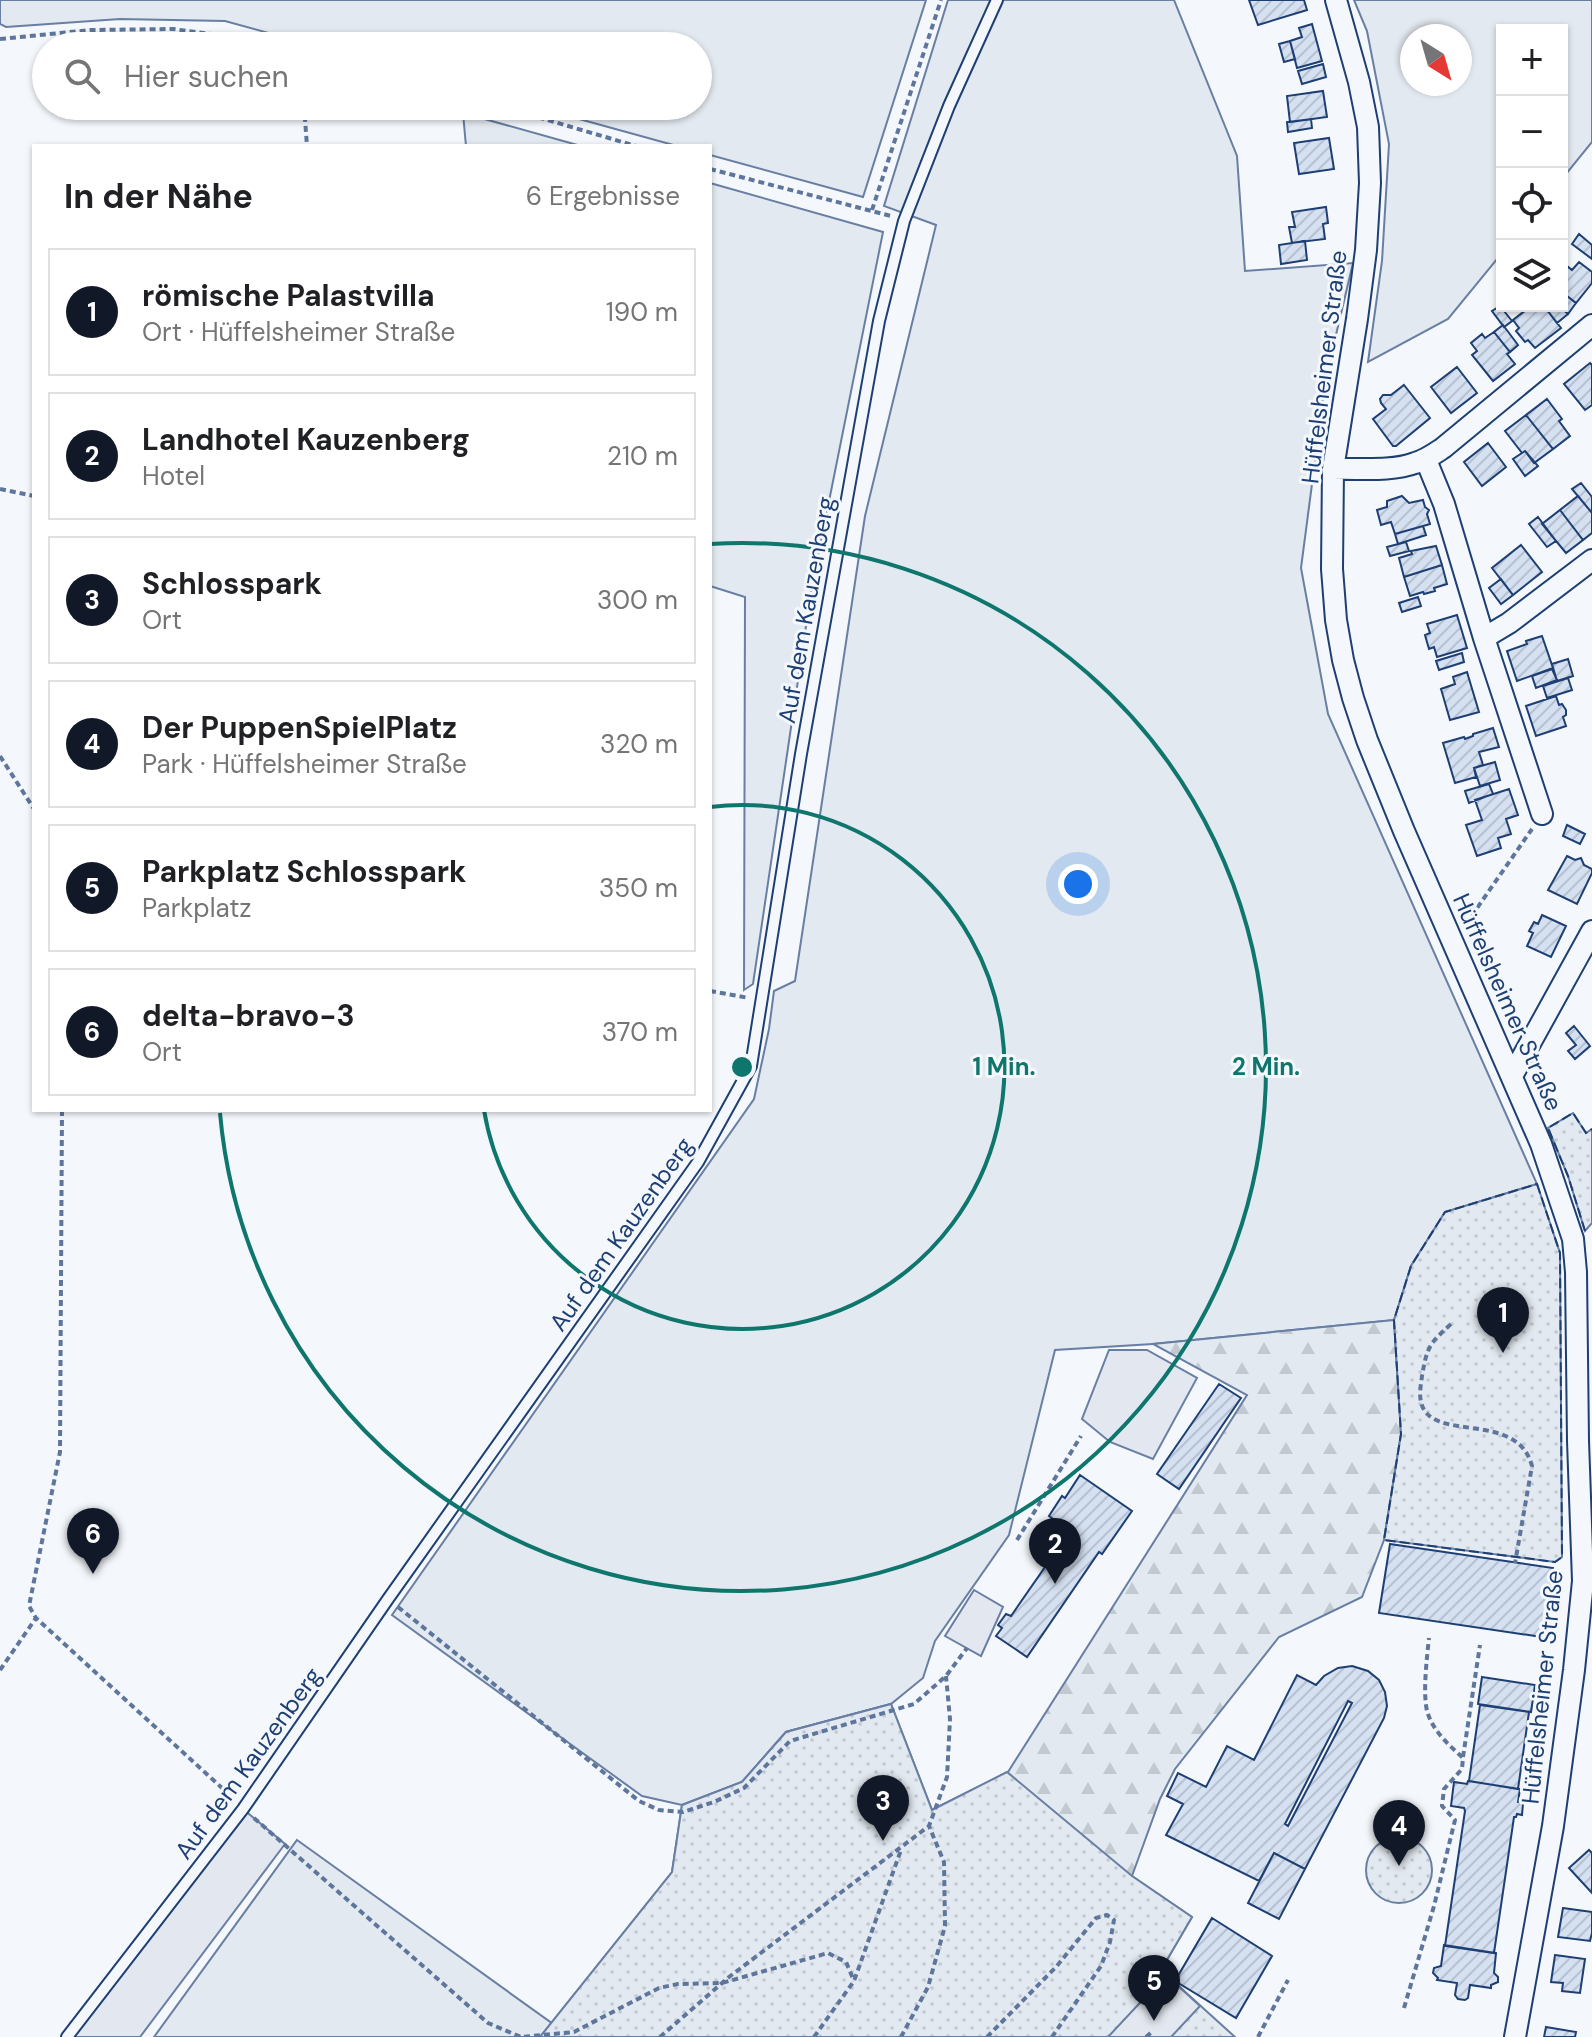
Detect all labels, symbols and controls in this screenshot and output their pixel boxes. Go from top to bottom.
north arrow [1400,24,1472,96]
map controls [1496,24,1568,312]
button: + [1496,24,1568,96]
search box [32,32,712,120]
icon: search [60,54,104,98]
text: Hier suchen [124,57,289,96]
button: − [1496,96,1568,168]
button: locate [1496,168,1568,240]
text: In der Nähe [64,174,253,219]
text: 6 Ergebnisse [526,179,680,213]
button: layers [1496,240,1568,312]
street label: Hüffelsheimer Straße [1294,249,1354,485]
text: römische Palastvilla [142,276,434,315]
text: 1 [87,295,97,329]
text: 190 m [606,295,678,329]
text: Ort · Hüffelsheimer Straße [142,315,455,349]
text: Landhotel Kauzenberg [142,420,470,459]
text: 2 [84,439,100,473]
text: 210 m [607,439,678,473]
text: Hotel [142,459,205,493]
street label: Auf dem Kauzenberg [771,494,841,726]
text: Schlosspark [142,564,322,603]
text: 3 [84,583,100,617]
text: 300 m [597,583,678,617]
text: Ort [142,603,182,637]
text: Der PuppenSpielPlatz [142,708,457,747]
text: 4 [84,727,100,761]
text: 320 m [600,727,678,761]
text: Park · Hüffelsheimer Straße [142,747,467,781]
text: Parkplatz Schlosspark [142,852,466,891]
your location [1058,864,1098,904]
text: 5 [84,871,100,905]
text: 350 m [599,871,678,905]
street label: Hüffelsheimer Straße [1446,888,1570,1116]
text: Parkplatz [142,891,251,925]
text: delta-bravo-3 [142,996,355,1035]
text: 6 [84,1015,100,1049]
text: 370 m [602,1015,678,1049]
text: Ort [142,1035,182,1069]
text: 1 Min. [972,1051,1036,1082]
text: 2 Min. [1232,1051,1300,1082]
centre of rings [728,1053,756,1081]
street label: Auf dem Kauzenberg [542,1131,700,1337]
pin: 1 [1477,1287,1529,1353]
pin: 6 [67,1508,119,1574]
pin: 2 [1029,1518,1081,1584]
street label: Hüffelsheimer Straße [1514,1569,1570,1805]
street label: Auf dem Kauzenberg [168,1661,328,1865]
pin: 3 [857,1775,909,1841]
pin: 4 [1373,1800,1425,1866]
pin: 5 [1128,1955,1180,2021]

